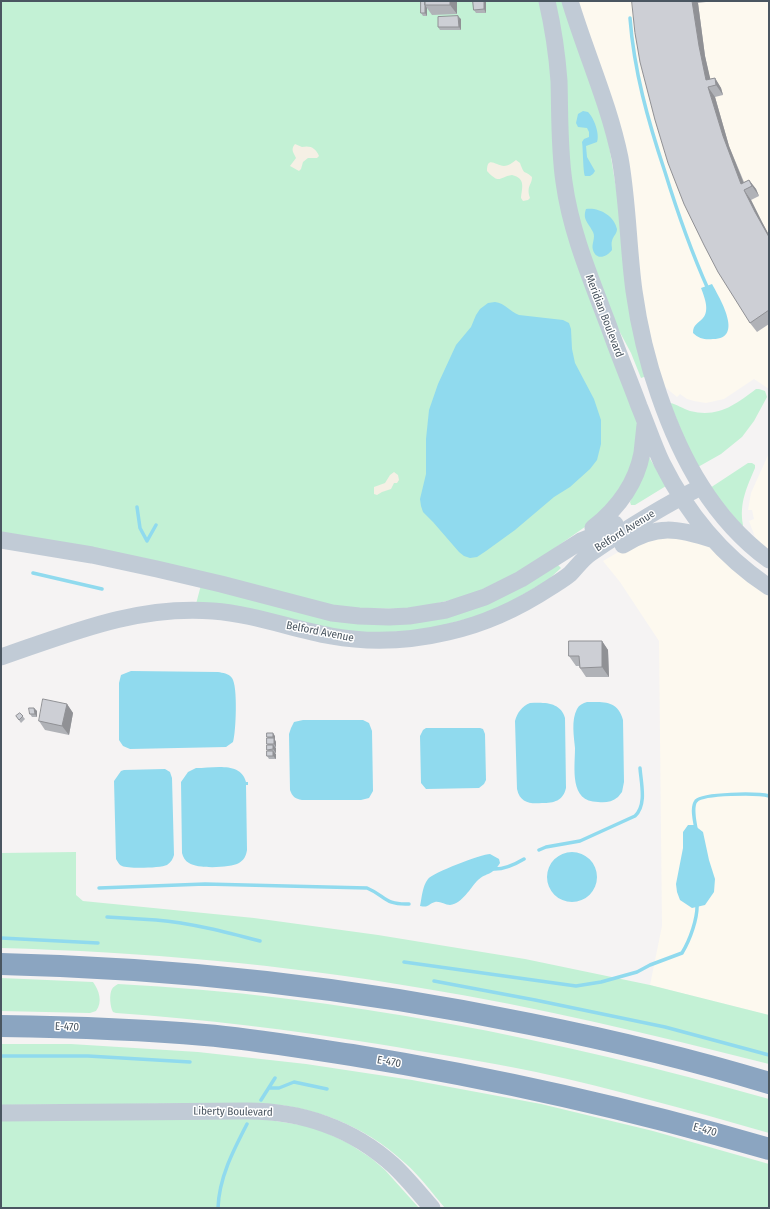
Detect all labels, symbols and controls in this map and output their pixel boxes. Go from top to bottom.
street label: Meridian Boulevard [582,273,626,359]
street label: Belford Avenue [592,507,658,555]
street label: Belford Avenue [285,619,355,645]
street label: E-470 [55,1020,79,1034]
street label: E-470 [376,1053,402,1071]
street label: Liberty Boulevard [193,1105,273,1119]
street label: E-470 [692,1121,718,1139]

